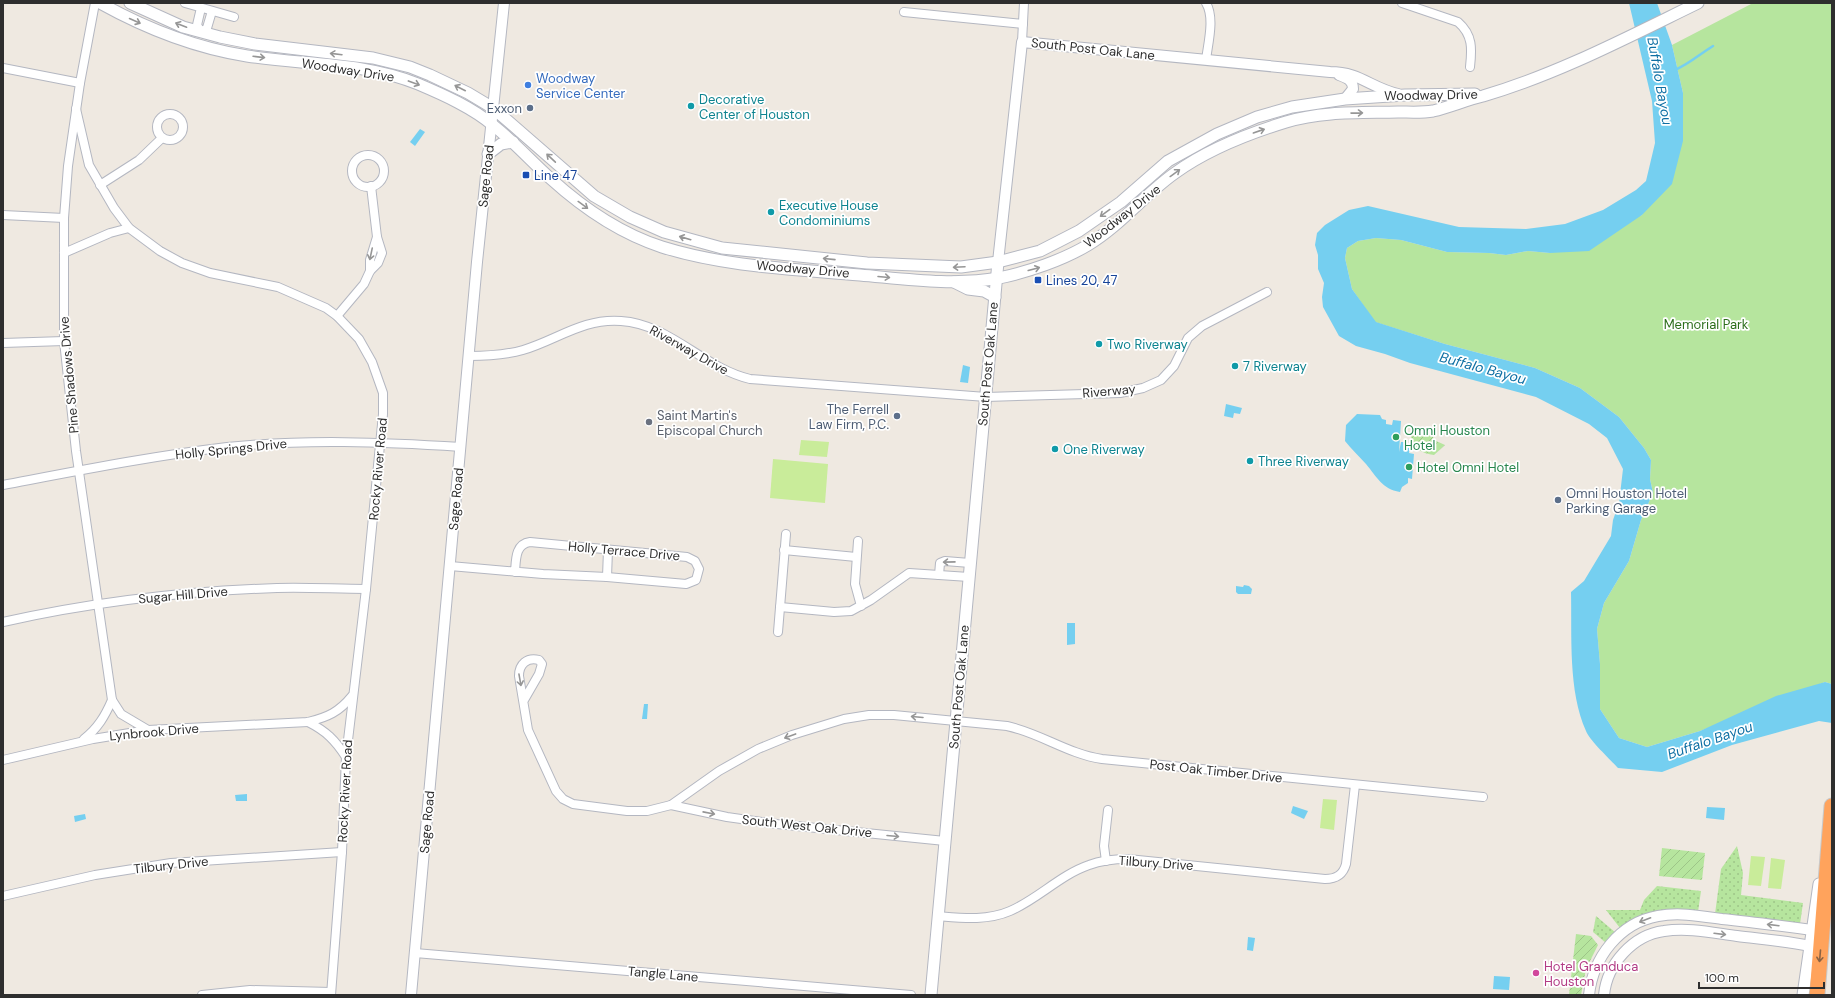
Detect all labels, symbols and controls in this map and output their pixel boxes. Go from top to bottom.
one-way arrow [128,18,140,25]
one-way arrow [175,21,187,29]
street label: South Post Oak Lane [1030,34,1156,64]
water label: Buffalo Bayou [1643,36,1677,126]
one-way arrow [330,50,343,57]
one-way arrow [252,53,265,61]
street label: Woodway Drive [300,54,396,86]
place label: Woodway Service Center [536,70,625,102]
one-way arrow [408,80,421,87]
marker: Woodway Service Center [523,80,533,90]
one-way arrow [454,84,466,92]
street label: Woodway Drive [1384,86,1478,104]
place label: Decorative Center of Houston [699,91,810,123]
place label: Exxon [487,100,522,117]
marker: Decorative Center of Houston [686,101,696,111]
marker: Exxon [525,103,535,113]
one-way arrow [1350,109,1363,117]
one-way arrow [1253,127,1266,134]
street label: Sage Road [474,144,498,208]
one-way arrow [546,153,556,163]
place label: Line 47 [534,167,577,184]
one-way arrow [1170,169,1181,178]
marker: Line 47 [521,170,531,180]
street label: Woodway Drive [1080,181,1164,251]
place label: Executive House Condominiums [779,197,878,229]
one-way arrow [577,201,588,209]
marker: Executive House Condominiums [766,207,776,217]
one-way arrow [1100,209,1111,217]
one-way arrow [679,234,692,241]
one-way arrow [367,247,375,260]
one-way arrow [823,255,836,263]
street label: Woodway Drive [756,256,850,282]
one-way arrow [953,263,966,270]
one-way arrow [1027,264,1040,272]
place label: Lines 20, 47 [1046,272,1117,289]
one-way arrow [877,273,890,280]
marker: Lines 20, 47 [1033,275,1043,285]
street label: South Post Oak Lane [974,301,1002,427]
street label: Pine Shadows Drive [55,316,83,434]
park label: Memorial Park [1664,316,1749,333]
street label: Riverway Drive [647,321,731,379]
place label: Two Riverway [1107,336,1188,353]
marker: Two Riverway [1094,339,1104,349]
water label: Buffalo Bayou [1438,348,1528,388]
place label: 7 Riverway [1243,358,1307,375]
marker: 7 Riverway [1230,361,1240,371]
street label: Riverway [1082,380,1136,402]
place label: The Ferrell Law Firm, P.C. [809,401,889,433]
place label: Saint Martin's Episcopal Church [657,407,763,439]
marker: The Ferrell Law Firm, P.C. [892,411,902,421]
street label: Rocky River Road [365,417,391,521]
marker: Saint Martin's Episcopal Church [644,417,654,427]
place label: Omni Houston Hotel [1404,422,1490,454]
marker: Omni Houston Hotel [1391,432,1401,442]
street label: Holly Springs Drive [174,435,288,463]
place label: One Riverway [1063,441,1145,458]
marker: One Riverway [1050,444,1060,454]
place label: Three Riverway [1258,453,1349,470]
marker: Three Riverway [1245,456,1255,466]
place label: Hotel Omni Hotel [1417,459,1519,476]
marker: Hotel Omni Hotel [1404,462,1414,472]
street label: Sage Road [445,467,467,531]
place label: Omni Houston Hotel Parking Garage [1566,485,1687,517]
marker: Omni Houston Hotel Parking Garage [1553,495,1563,505]
street label: Holly Terrace Drive [567,538,681,564]
one-way arrow [943,558,956,566]
street label: Sugar Hill Drive [138,583,228,607]
street label: South Post Oak Lane [945,624,973,750]
one-way arrow [516,673,524,686]
one-way arrow [911,713,924,721]
water label: Buffalo Bayou [1665,717,1755,763]
street label: Lynbrook Drive [109,720,199,744]
one-way arrow [785,732,797,740]
street label: Rocky River Road [334,739,356,843]
street label: Post Oak Timber Drive [1149,756,1283,786]
street label: Sage Road [416,790,438,854]
one-way arrow [702,810,715,818]
street label: South West Oak Drive [741,811,873,841]
one-way arrow [886,832,899,839]
street label: Tilbury Drive [1118,852,1194,874]
street label: Tilbury Drive [133,853,209,877]
one-way arrow [1639,917,1651,925]
one-way arrow [1767,921,1780,929]
one-way arrow [1713,930,1726,938]
one-way arrow [1816,949,1823,962]
place label: Hotel Granduca Houston [1544,958,1638,990]
street label: Tangle Lane [627,962,699,986]
scale bar [1699,964,1824,990]
marker: Hotel Granduca Houston [1531,968,1541,978]
text: 100 m [1705,970,1739,986]

